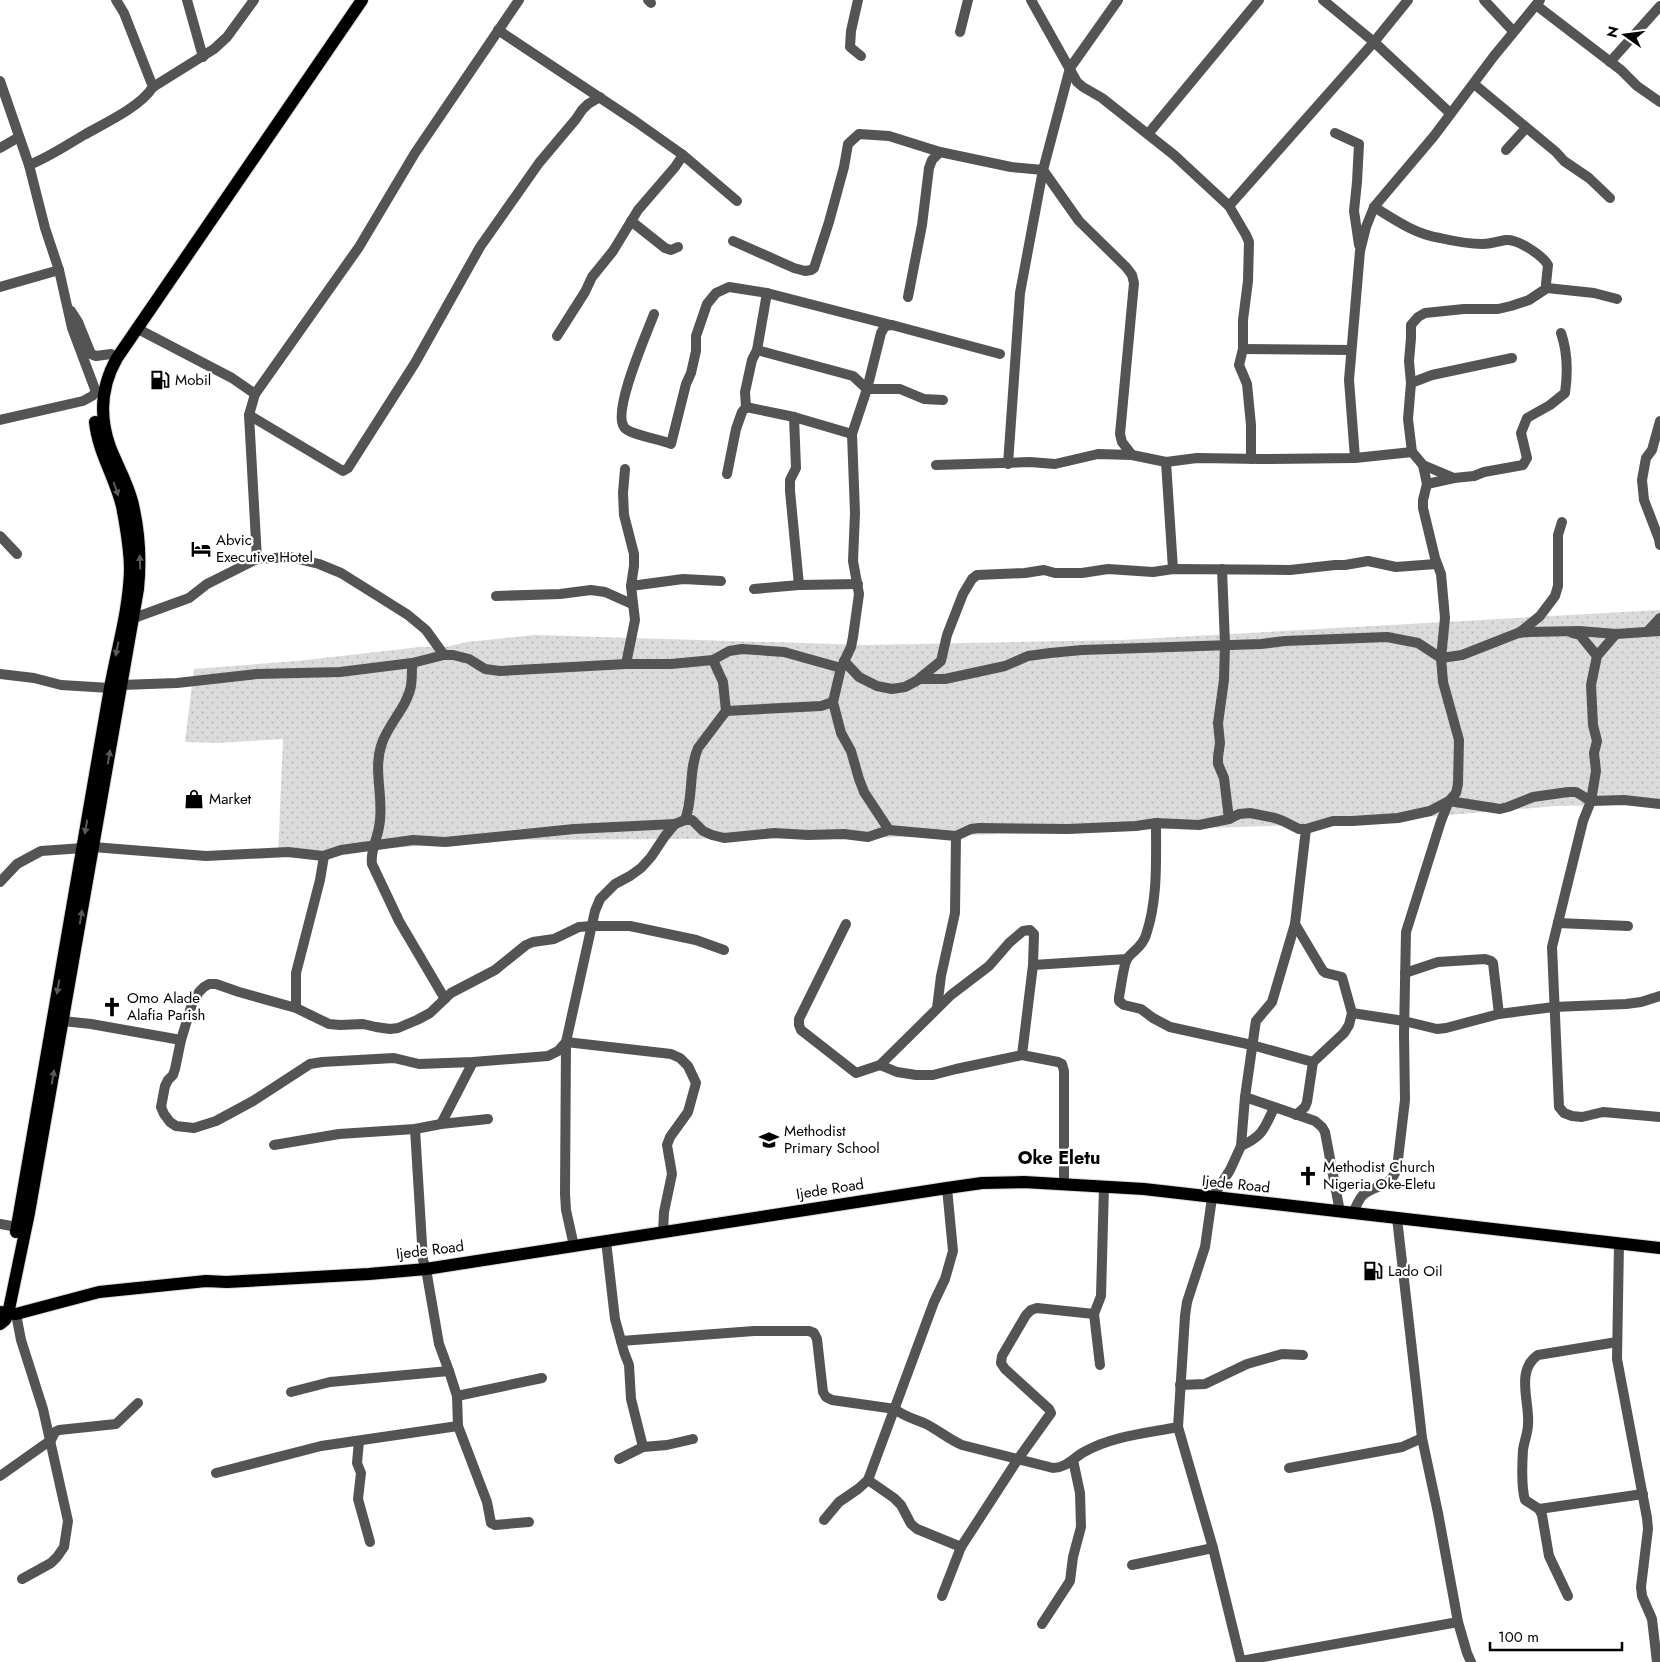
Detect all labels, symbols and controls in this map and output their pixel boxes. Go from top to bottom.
north arrow [1600,10,1650,60]
text: N [1601,24,1623,40]
fuel station icon: Mobil [149,369,171,391]
place label: Mobil [175,369,211,391]
one-way arrow [113,482,121,497]
place label: Abvic Executive Hotel [216,529,313,568]
hotel icon: Abvic Executive Hotel [190,538,212,560]
one-way arrow [135,554,143,570]
one-way arrow [113,642,121,657]
one-way arrow [105,748,113,764]
shop icon: Market [183,788,205,810]
place label: Market [209,788,252,810]
one-way arrow [82,819,90,835]
one-way arrow [78,908,86,924]
one-way arrow [54,979,62,995]
place label: Omo Alade Alafia Parish [127,987,205,1026]
church icon: Omo Alade Alafia Parish [101,996,123,1018]
one-way arrow [50,1068,58,1084]
place label: Methodist Primary School [784,1120,880,1159]
school or university icon: Methodist Primary School [758,1129,780,1151]
district label: Oke Eletu [1018,1145,1100,1171]
place label: Methodist Church Nigeria Oke-Eletu [1323,1156,1436,1195]
church icon: Methodist Church Nigeria Oke-Eletu [1297,1165,1319,1187]
street label: Ijede Road [1201,1169,1271,1199]
street label: Ijede Road [795,1173,865,1205]
street label: Ijede Road [395,1235,465,1265]
fuel station icon: Lado Oil [1362,1260,1384,1282]
place label: Lado Oil [1388,1260,1442,1282]
scale bar [1490,1620,1622,1652]
text: 100 m [1498,1626,1539,1648]

